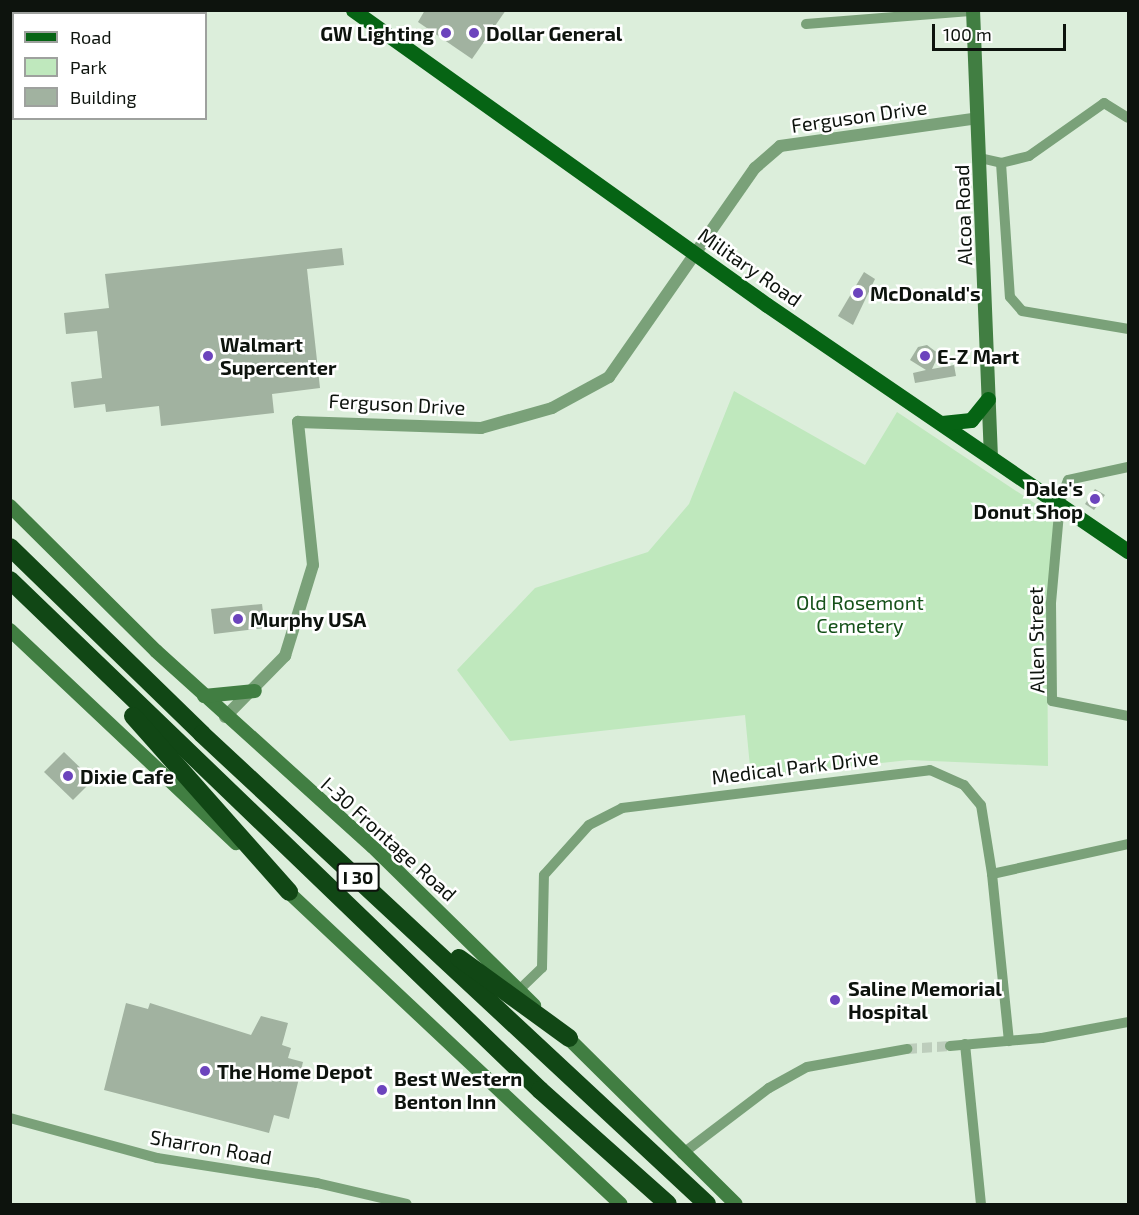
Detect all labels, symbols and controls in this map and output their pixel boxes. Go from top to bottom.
legend [12,12,207,120]
scale bar [935,12,1068,50]
place label: GW Lighting [320,21,434,45]
place label: Dollar General [486,21,623,45]
text: 100 m [943,23,992,45]
text: Road [70,26,111,48]
marker: GW Lighting [439,26,453,40]
marker: Dollar General [467,26,481,40]
text: Park [70,56,107,78]
text: Building [70,86,137,108]
street label: Ferguson Drive [790,95,928,137]
street label: Alcoa Road [949,164,977,266]
street label: Military Road [694,222,806,312]
place label: McDonald's [870,281,981,305]
marker: McDonald's [851,286,865,300]
place label: Walmart Supercenter [220,332,337,379]
place label: E-Z Mart [937,344,1019,368]
marker: Walmart Supercenter [201,349,215,363]
marker: E-Z Mart [918,349,932,363]
street label: Ferguson Drive [328,388,466,420]
place label: Dale's Donut Shop [974,476,1083,523]
marker: Dale's Donut Shop [1088,492,1102,506]
street label: Allen Street [1023,586,1049,694]
park label: Old Rosemont Cemetery [796,591,924,638]
place label: Murphy USA [250,607,367,631]
marker: Murphy USA [231,612,245,626]
street label: Medical Park Drive [710,745,880,789]
place label: Dixie Cafe [80,764,174,788]
marker: Dixie Cafe [61,769,75,783]
street label: I-30 Frontage Road [316,772,462,906]
road number: I 30 [336,862,380,892]
place label: Saline Memorial Hospital [848,976,1002,1023]
marker: Saline Memorial Hospital [826,991,844,1009]
place label: The Home Depot [217,1059,372,1083]
marker: The Home Depot [198,1064,212,1078]
place label: Best Western Benton Inn [394,1066,522,1113]
marker: Best Western Benton Inn [375,1083,389,1097]
street label: Sharron Road [148,1124,274,1170]

